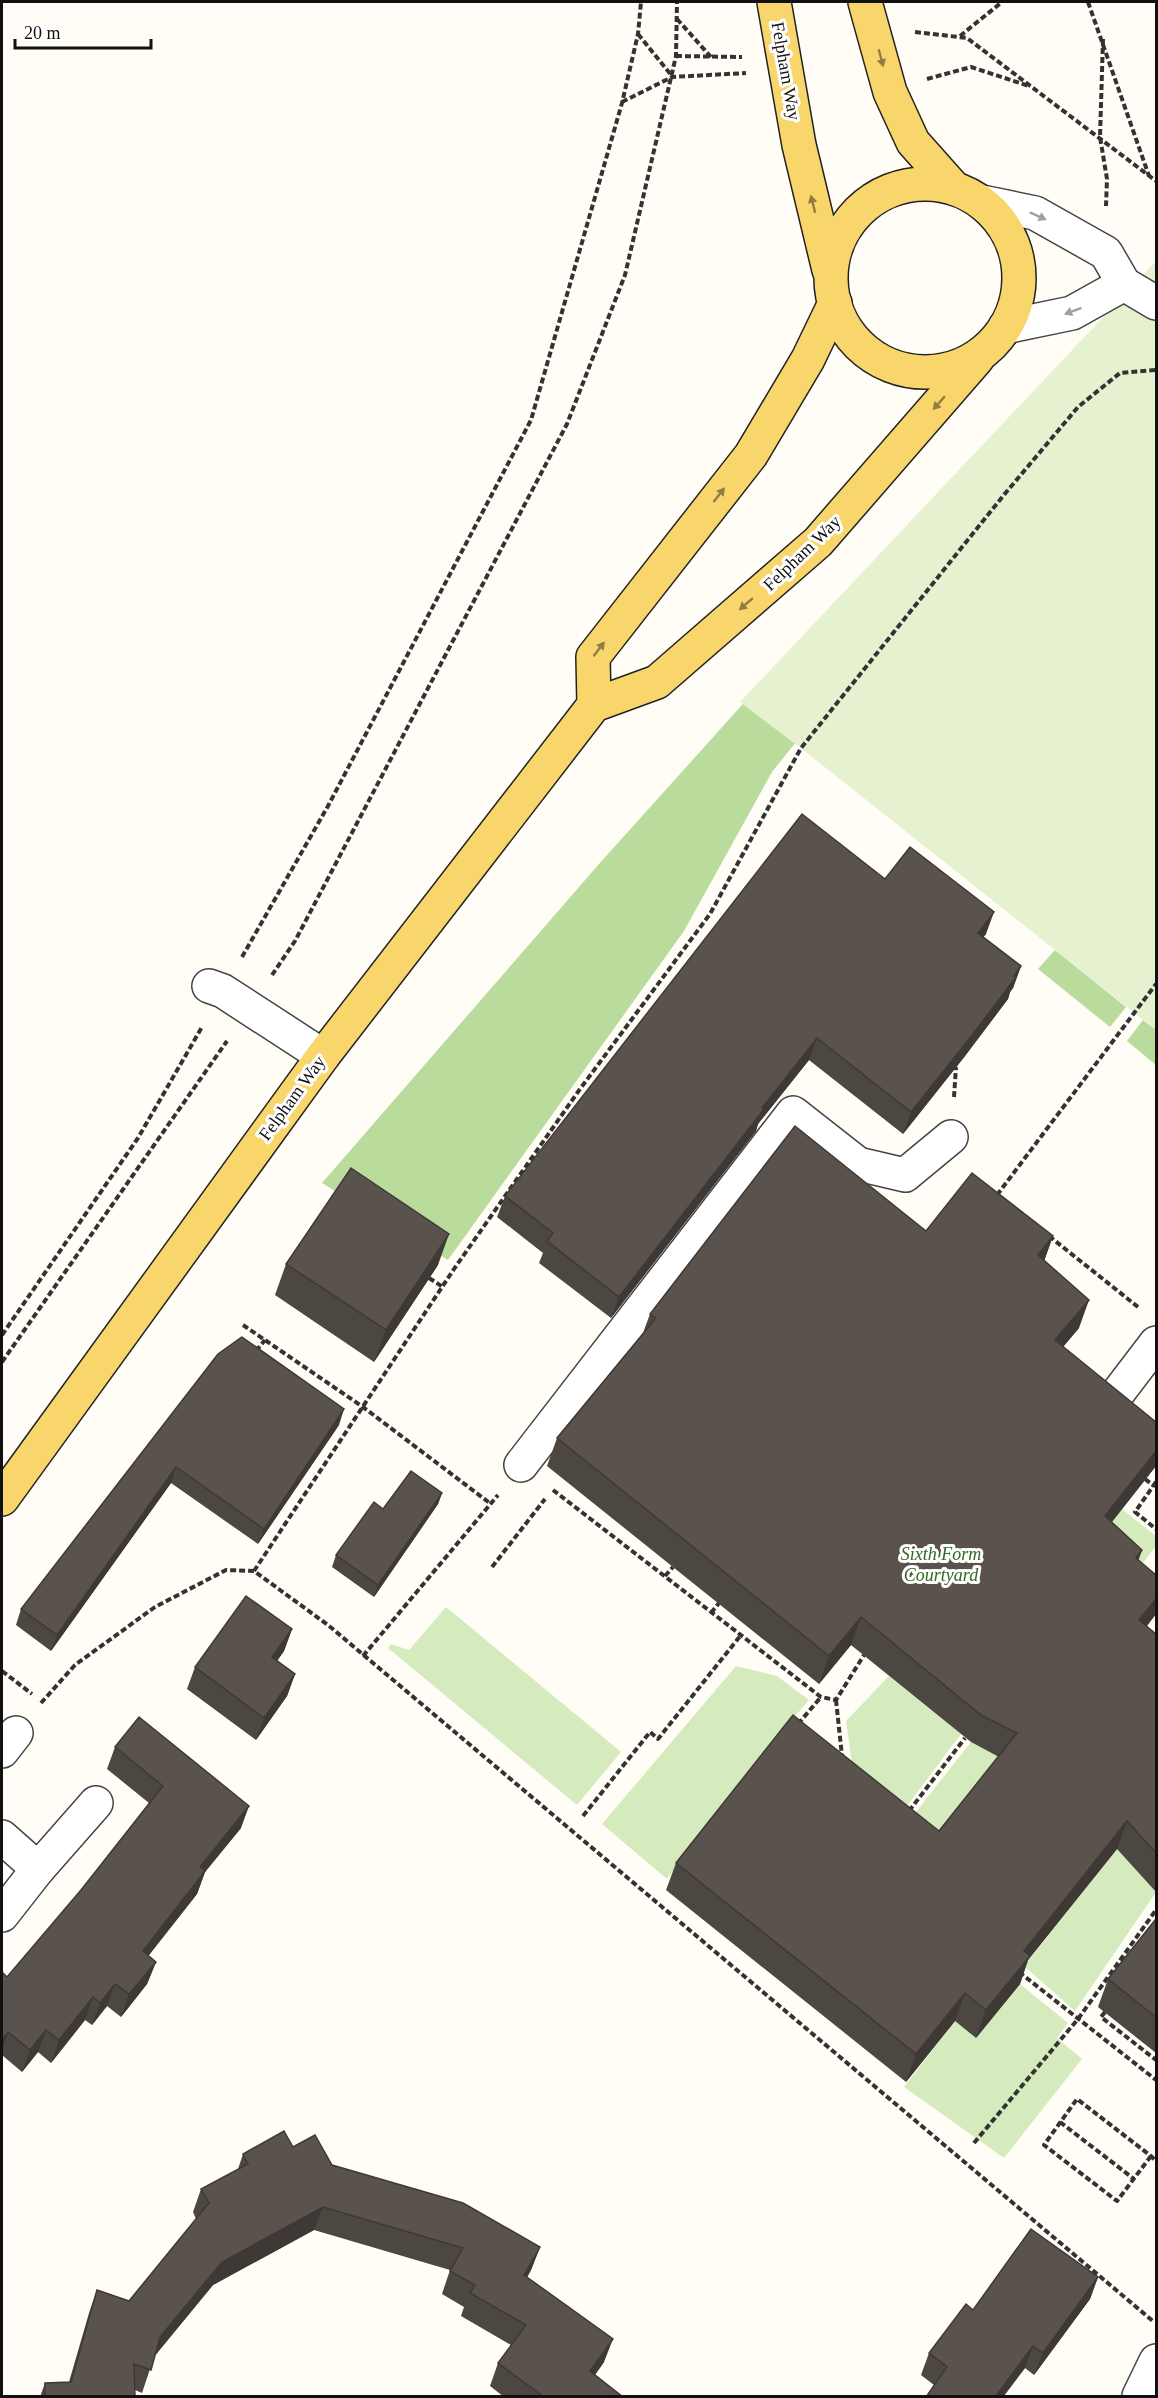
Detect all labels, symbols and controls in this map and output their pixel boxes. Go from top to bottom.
scale bar [15,12,152,50]
street label: Felpham Way [767,20,805,122]
text: 20 m [24,23,61,43]
one-way arrow [877,49,887,67]
one-way arrow [807,194,817,213]
one-way arrow [1030,211,1048,221]
one-way arrow [1063,307,1081,317]
one-way arrow [932,396,946,411]
one-way arrow [713,488,725,503]
street label: Felpham Way [759,511,845,595]
one-way arrow [738,598,754,611]
one-way arrow [593,641,605,657]
street label: Felpham Way [255,1052,329,1144]
park label: Sixth Form Courtyard [901,1544,981,1585]

